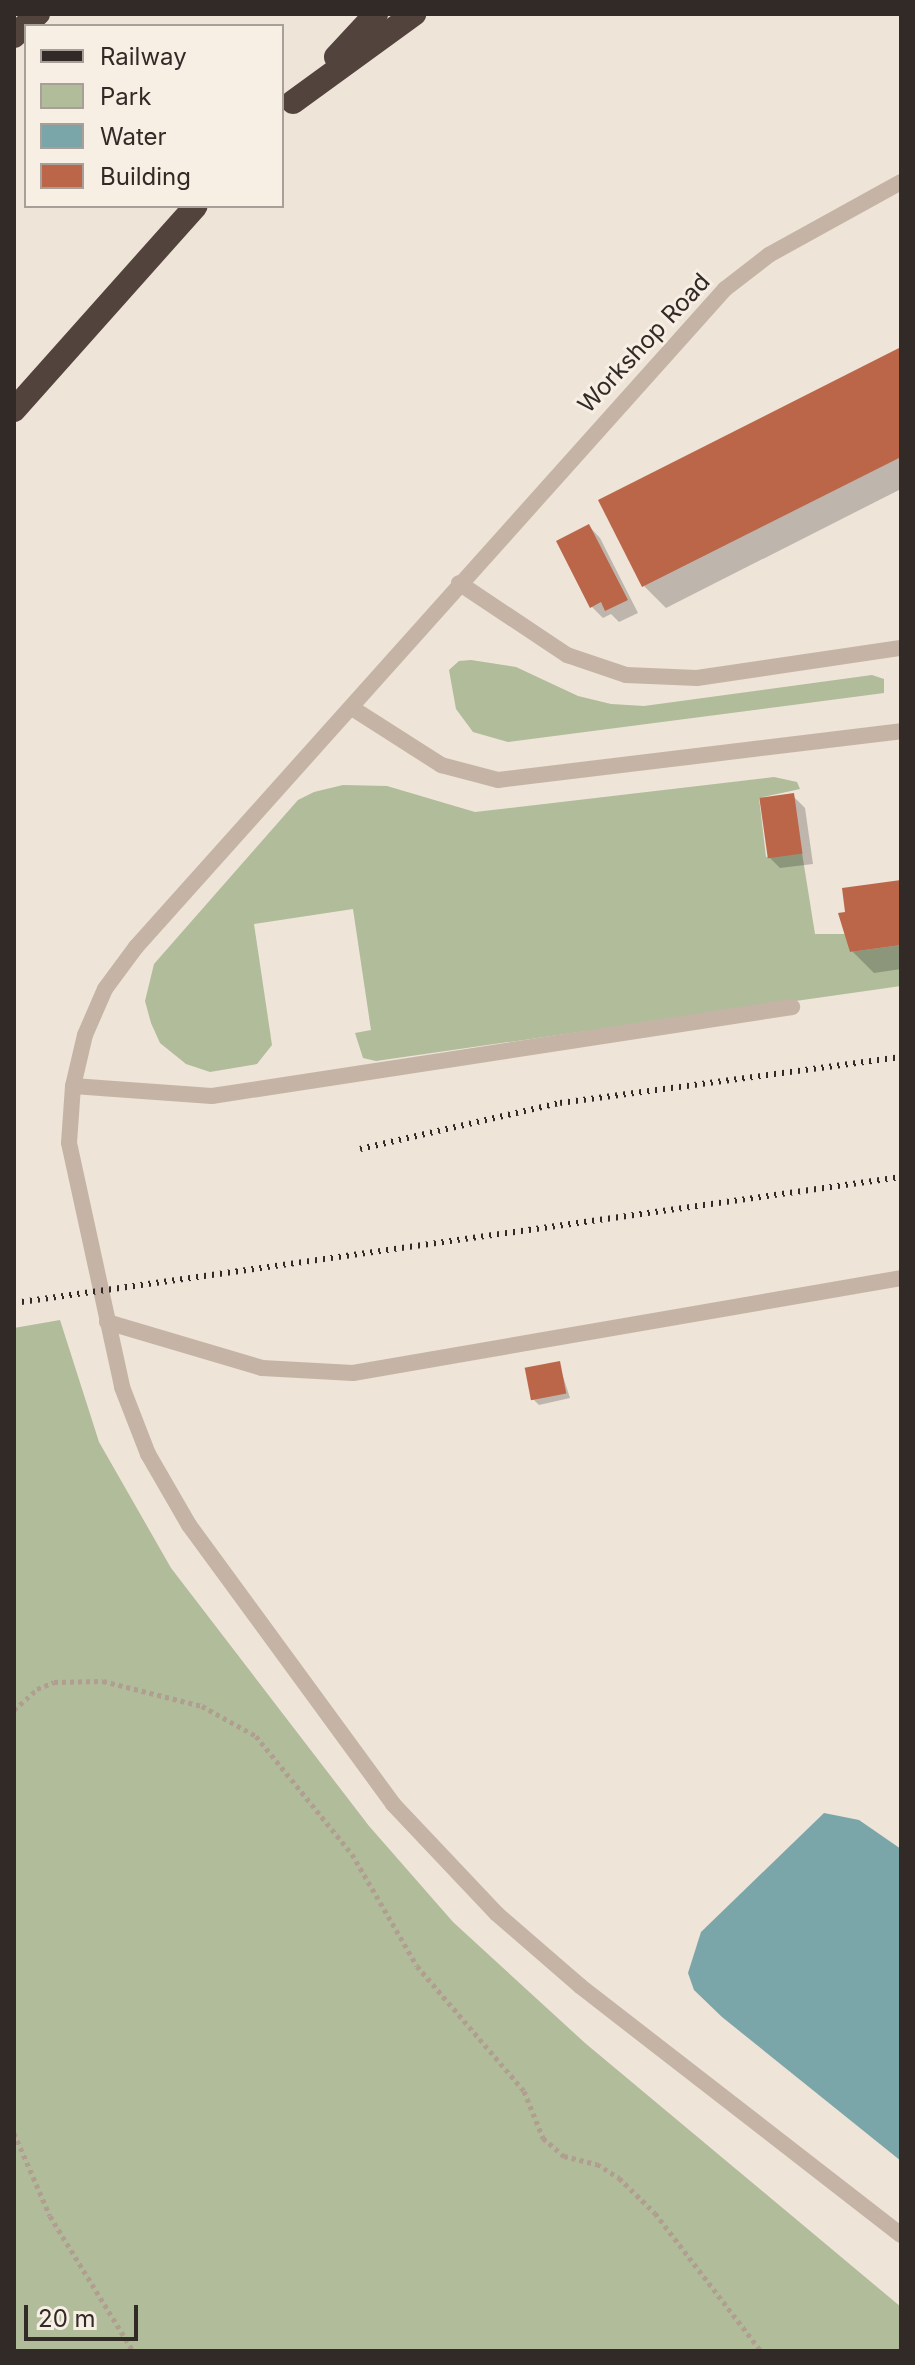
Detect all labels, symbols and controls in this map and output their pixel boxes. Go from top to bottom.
legend [24,24,284,208]
text: Railway [100,42,187,71]
text: Park [100,82,151,111]
text: Water [100,122,167,151]
text: Building [100,162,191,191]
street label: Workshop Road [572,267,716,419]
scale bar [28,2289,142,2339]
text: 20 m [38,2304,96,2333]

